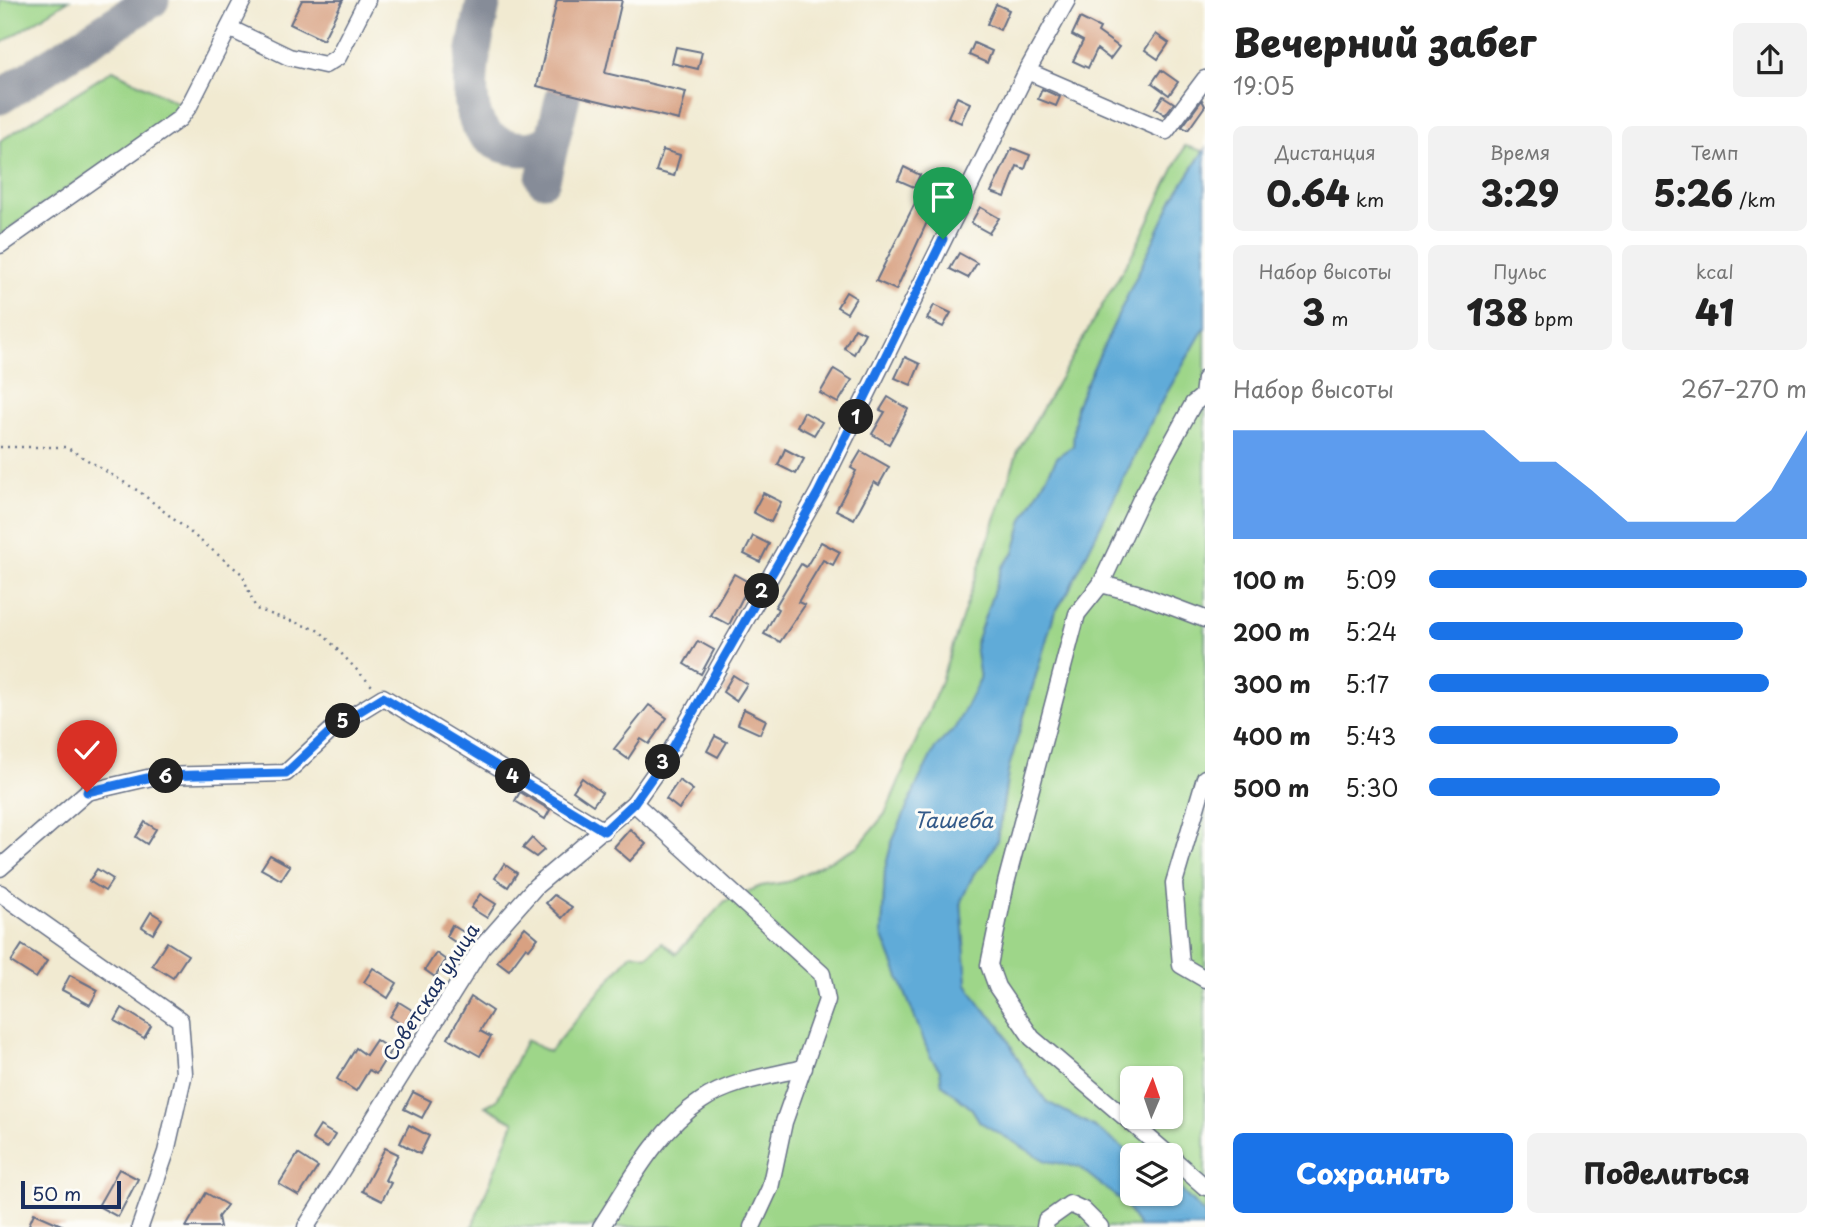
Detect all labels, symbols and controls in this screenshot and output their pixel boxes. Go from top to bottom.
text: Вечерний забег [1233,13,1536,70]
button: share [1733,23,1807,97]
text: 19:05 [1233,68,1295,103]
text: Дистанция [1275,138,1376,166]
text: Время [1490,138,1550,166]
text: Темп [1691,138,1739,166]
text: 0.64 [1266,166,1350,219]
text: 3:29 [1481,166,1559,219]
text: 5:26 [1654,166,1733,219]
pin [913,167,973,239]
icon: arrive [924,178,962,216]
text: km [1350,185,1384,213]
text: /km [1733,185,1776,213]
text: Набор высоты [1259,257,1392,285]
text: Пульс [1493,257,1547,285]
text: kcal [1696,257,1734,285]
text: 3 [1302,285,1325,338]
text: 138 [1466,285,1528,338]
text: 41 [1695,285,1734,338]
text: m [1325,304,1348,332]
text: bpm [1528,304,1574,332]
text: Набор высоты [1233,371,1394,406]
text: 267–270 m [1681,371,1807,406]
pin: 1 [838,400,874,434]
text: 1 [851,402,860,430]
text: 100 m [1233,562,1305,597]
text: 5:09 [1345,562,1397,597]
pin: 2 [744,574,780,608]
text: 2 [755,576,768,604]
text: 200 m [1233,614,1310,649]
text: 5:24 [1345,614,1397,649]
text: 300 m [1233,666,1311,701]
text: 5:17 [1345,666,1389,701]
pin: 5 [326,704,360,738]
text: 5 [336,706,349,734]
text: 400 m [1233,718,1311,753]
text: 5:43 [1345,718,1396,753]
pin [57,720,117,792]
icon: check [68,731,106,769]
pin: 3 [646,744,680,780]
text: 3 [656,747,669,775]
pin: 6 [148,758,184,794]
pin: 4 [496,758,530,794]
text: 6 [159,761,172,789]
text: 4 [506,761,519,789]
text: 500 m [1233,770,1310,805]
text: 5:30 [1345,770,1398,805]
water label: Ташеба [913,803,994,835]
street label: Советская улица [375,917,485,1066]
north arrow [1120,1066,1183,1129]
map controls [1120,1066,1183,1206]
button: Сохранить [1233,1133,1513,1213]
button: Поделиться [1527,1133,1807,1213]
button: layers [1120,1143,1183,1206]
scale bar [21,1178,121,1210]
text: 50 m [32,1179,81,1207]

